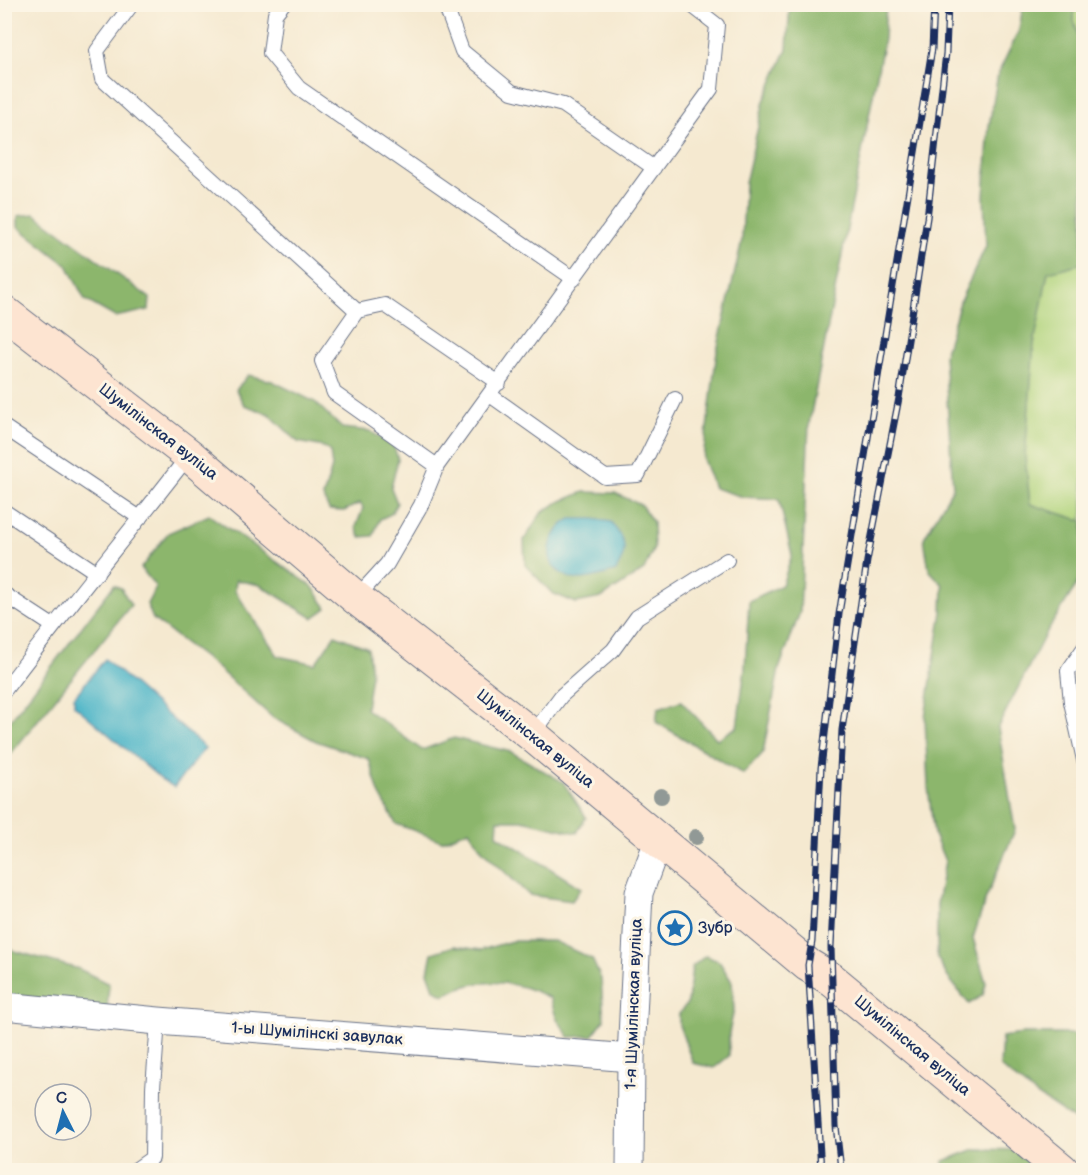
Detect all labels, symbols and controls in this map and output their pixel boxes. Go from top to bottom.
street label: Шумілінская вуліца [95,380,222,485]
street label: Шумілінская вуліца [472,686,598,793]
place icon: Зубр [657,910,693,946]
street label: 1-я Шумілінская вуліца [622,918,646,1090]
place label: Зубр [698,919,733,938]
street label: Шумілінская вуліца [850,992,974,1100]
street label: 1-ы Шумілінскі завулак [231,1019,404,1050]
north arrow [33,1082,93,1142]
text: С [55,1089,68,1109]

